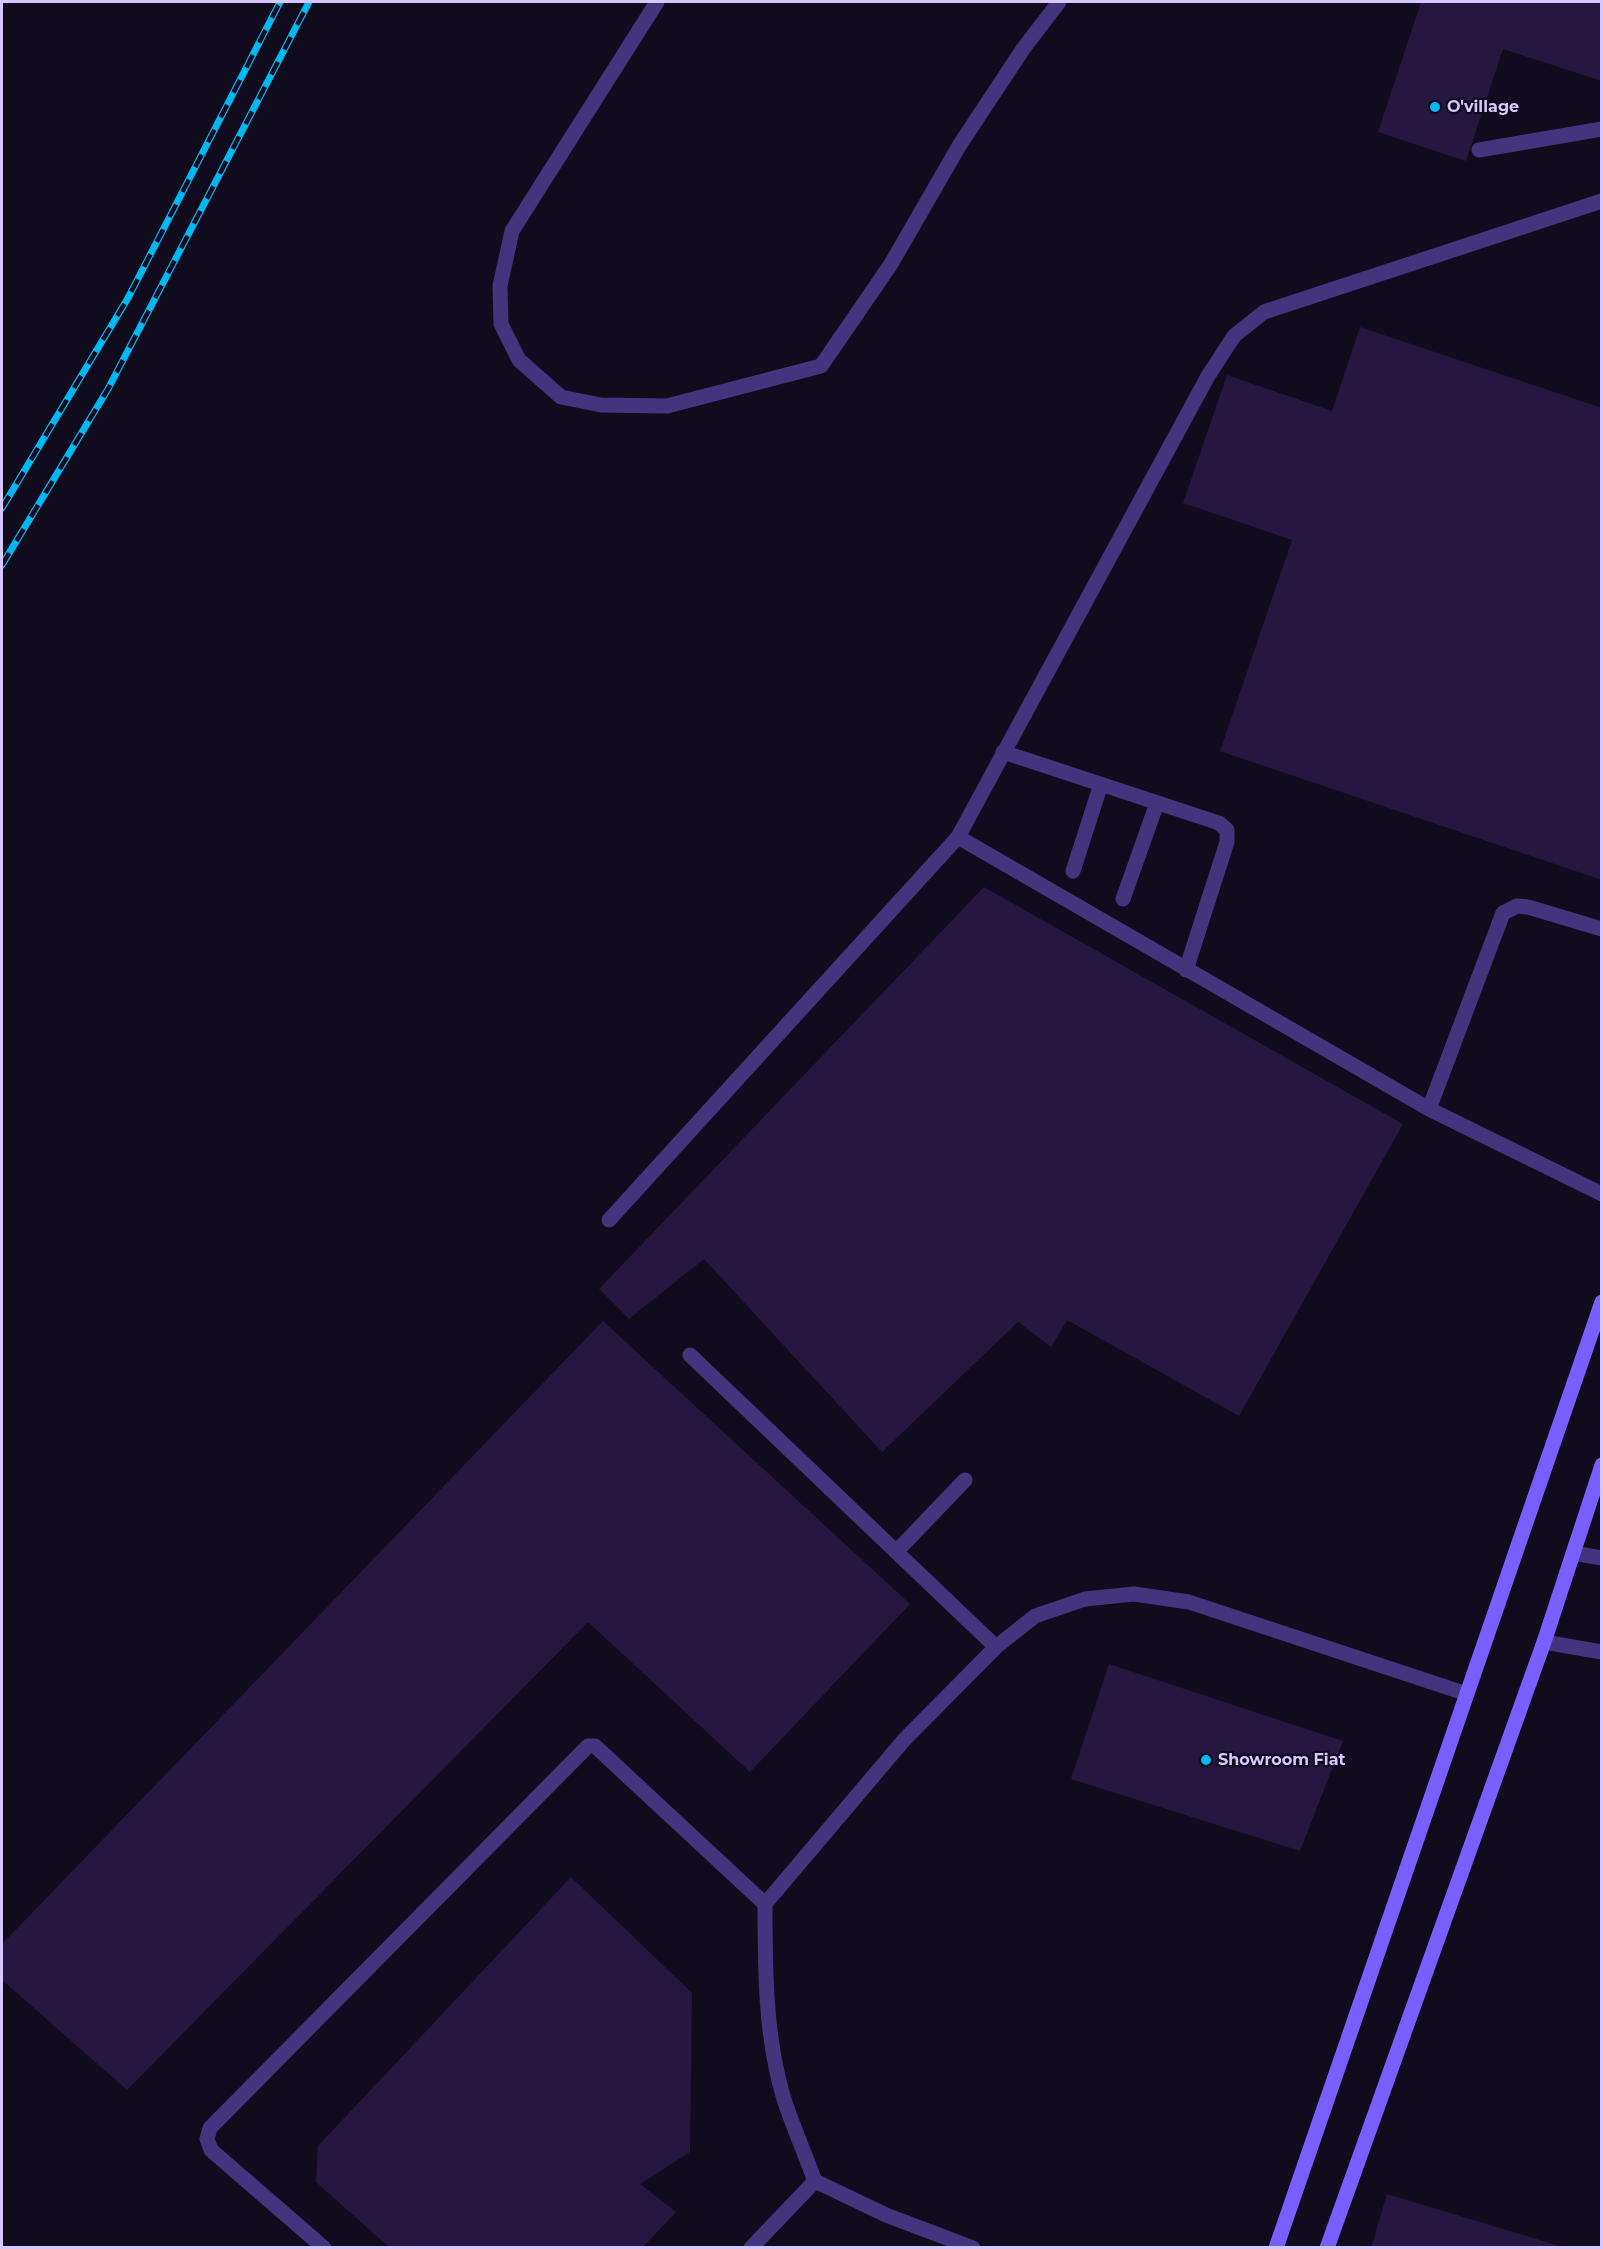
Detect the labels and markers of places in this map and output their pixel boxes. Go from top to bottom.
place label: O'village [1447,97,1519,117]
marker: O'village [1428,100,1442,114]
place label: Showroom Fiat [1218,1750,1345,1770]
marker: Showroom Fiat [1199,1753,1213,1767]

